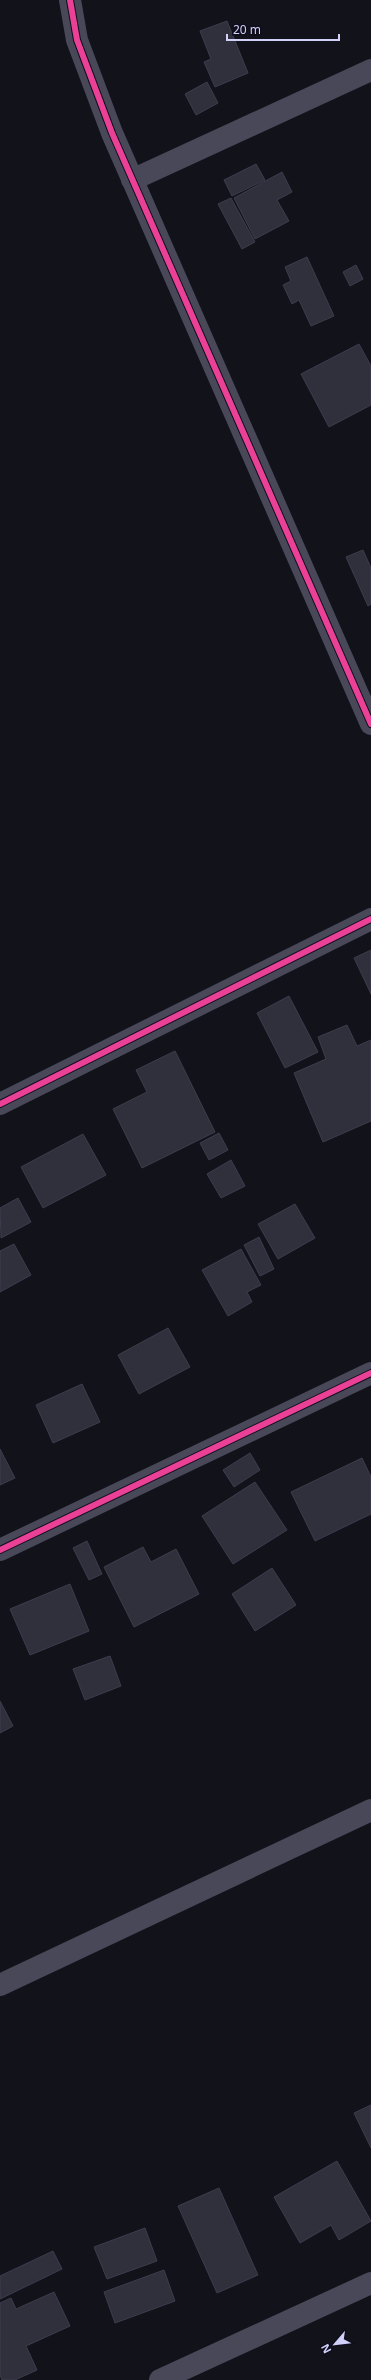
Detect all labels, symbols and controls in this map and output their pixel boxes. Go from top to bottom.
scale bar [227,16,339,42]
text: 20 m [233,21,261,38]
north arrow [315,2324,355,2364]
text: N [317,2341,334,2356]

